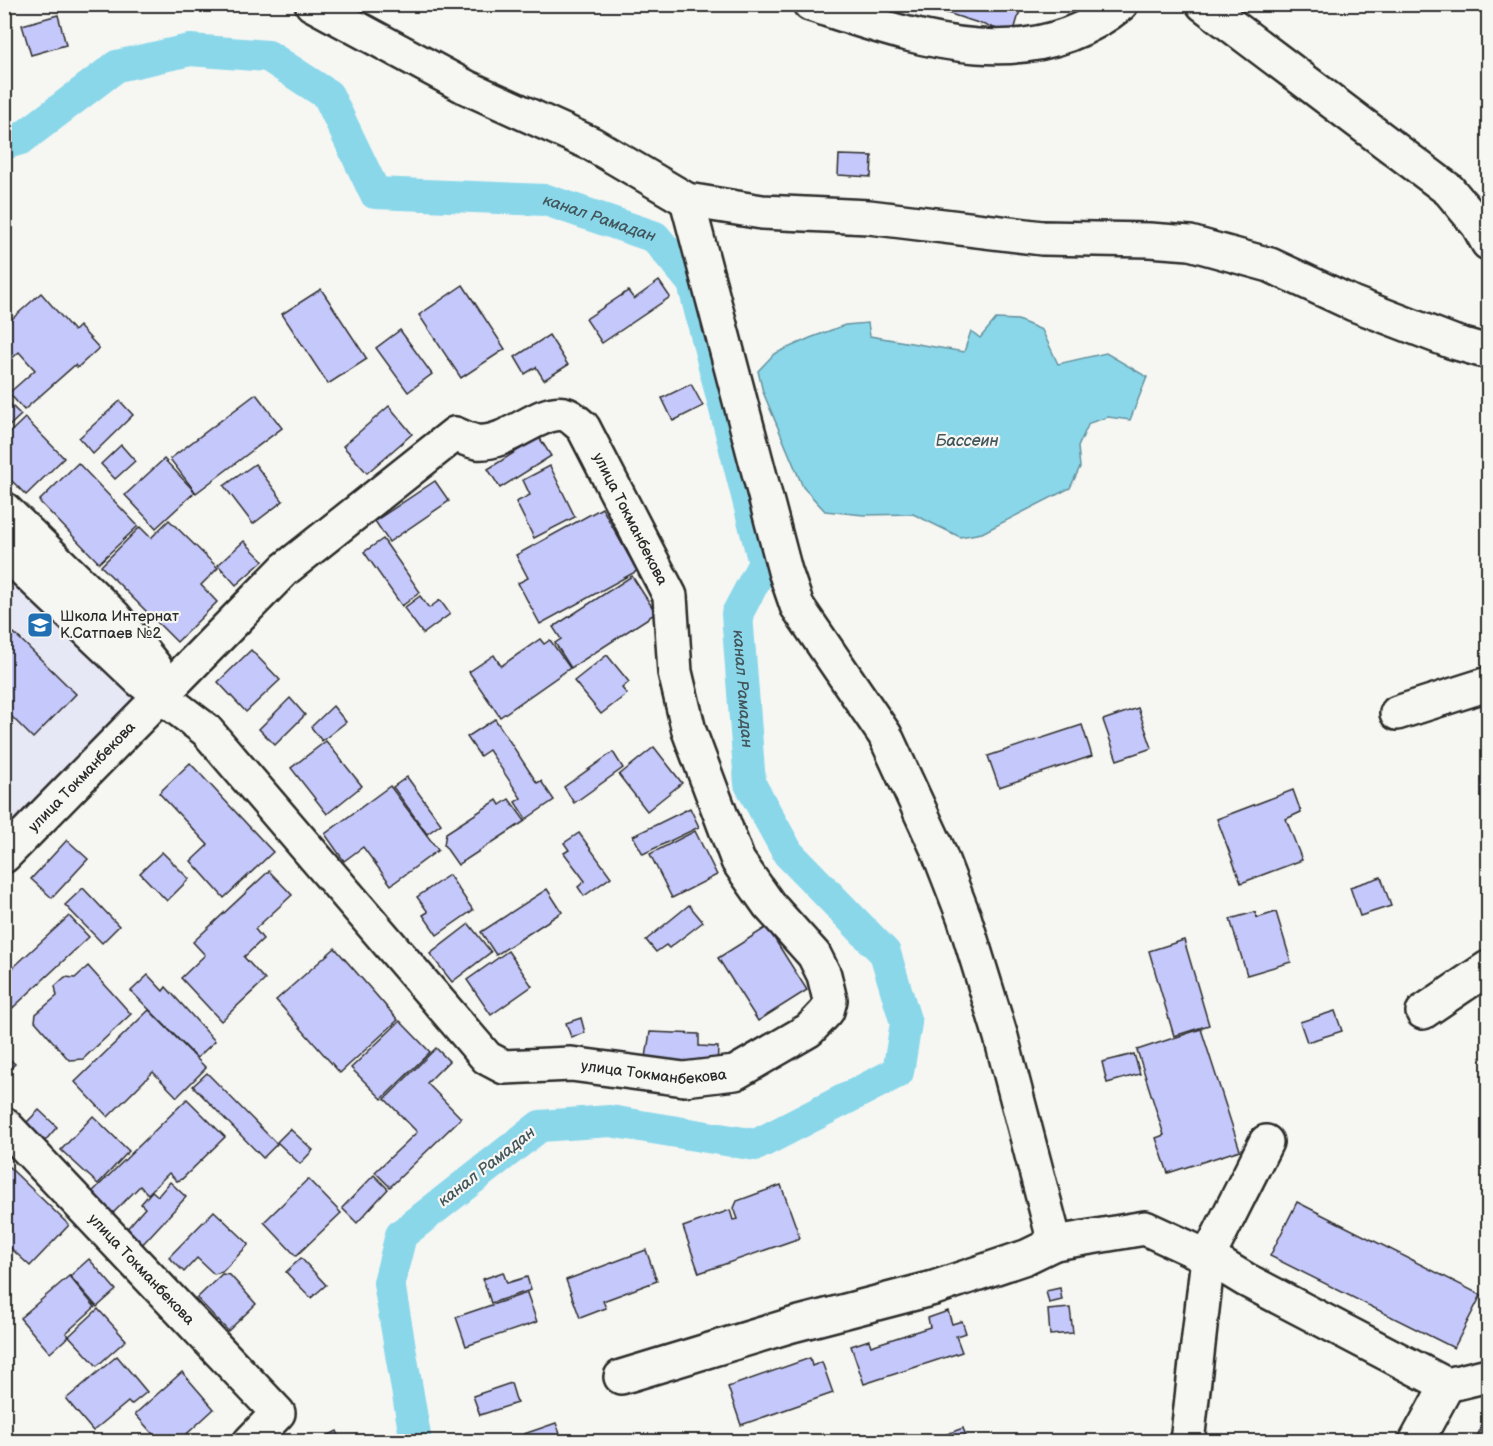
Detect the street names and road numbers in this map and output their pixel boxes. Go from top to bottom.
street label: улица Токманбекова [588,450,672,589]
street label: улица Токманбекова [24,718,140,836]
street label: улица Токманбекова [580,1056,728,1089]
street label: улица Токманбекова [84,1210,199,1329]

